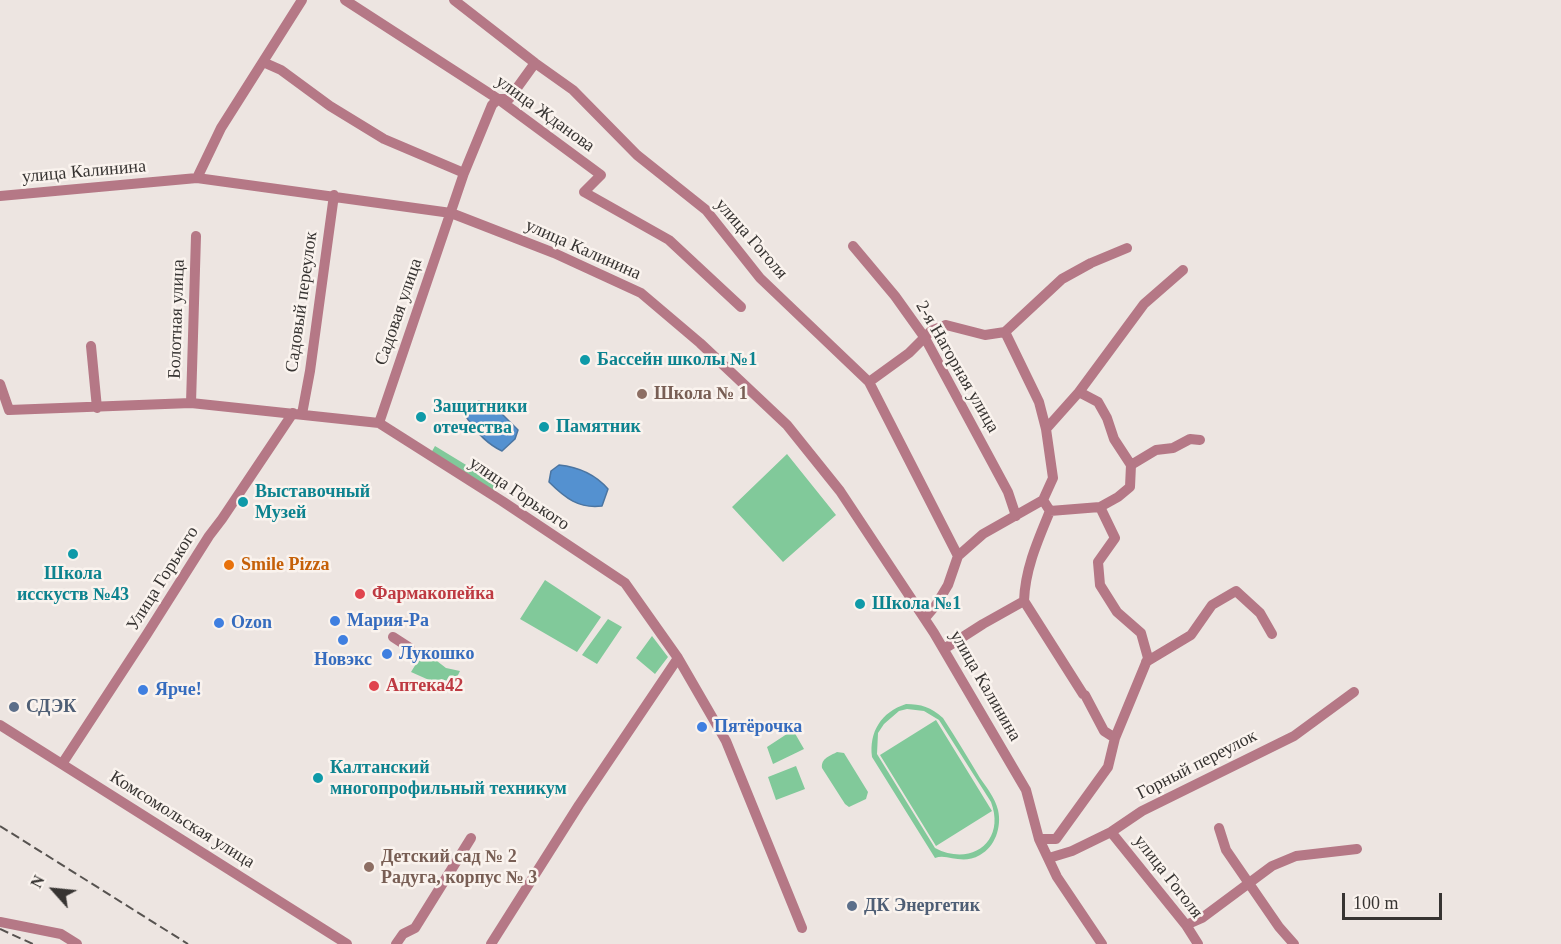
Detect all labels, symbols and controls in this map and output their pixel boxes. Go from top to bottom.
street label: улица Жданова [491,71,599,157]
street label: улица Калинина [21,156,147,188]
street label: улица Гоголя [710,194,792,284]
street label: улица Калинина [522,215,644,285]
street label: Садовый переулок [281,230,323,374]
street label: Садовая улица [371,256,427,368]
street label: Болотная улица [164,259,190,379]
street label: 2-я Нагорная улица [911,297,1003,437]
place label: Бассейн школы №1 [597,349,757,371]
marker: Бассейн школы №1 [578,353,592,367]
place label: Школа № 1 [654,383,748,405]
marker: Школа № 1 [635,387,649,401]
place label: Защитники отечества [433,396,527,438]
marker: Защитники отечества [414,410,428,424]
place label: Памятник [556,416,641,438]
marker: Памятник [537,420,551,434]
street label: улица Горького [465,452,573,536]
place label: Выставочный Музей [255,481,370,524]
marker: Выставочный Музей [236,495,250,509]
street label: Улица Горького [122,523,204,635]
marker: Школа исскуств №43 [66,547,80,561]
place label: Smile Pizza [241,554,329,576]
marker: Smile Pizza [222,558,236,572]
place label: Школа исскуств №43 [17,563,129,606]
place label: Фармакопейка [372,583,494,605]
marker: Фармакопейка [353,587,367,601]
place label: Школа №1 [872,593,961,615]
marker: Школа №1 [853,597,867,611]
place label: Мария-Ра [347,610,429,632]
place label: Ozon [231,612,272,634]
marker: Мария-Ра [328,614,342,628]
marker: Ozon [212,616,226,630]
street label: улица Калинина [945,627,1025,745]
marker: Новэкс [336,633,350,647]
place label: Лукошко [399,643,474,665]
marker: Лукошко [380,647,394,661]
place label: Новэкс [314,649,372,671]
place label: Аптека42 [386,675,463,697]
place label: Ярче! [155,679,202,701]
marker: Аптека42 [367,679,381,693]
marker: Ярче! [136,683,150,697]
place label: СДЭК [26,696,76,718]
marker: СДЭК [7,700,21,714]
place label: Пятёрочка [714,716,802,738]
marker: Пятёрочка [695,720,709,734]
street label: Горный переулок [1133,725,1261,805]
place label: Калтанский многопрофильный техникум [330,757,567,800]
street label: Комсомольская улица [106,767,258,873]
marker: Калтанский многопрофильный техникум [311,771,325,785]
street label: улица Гоголя [1129,831,1207,923]
place label: Детский сад № 2 Радуга, корпус № 3 [381,846,537,888]
north arrow [24,860,84,920]
marker: Детский сад № 2 Радуга, корпус № 3 [362,860,376,874]
text: N [27,873,48,891]
scale bar [1345,881,1446,919]
text: 100 m [1353,893,1399,913]
place label: ДК Энергетик [864,895,980,917]
marker: ДК Энергетик [845,899,859,913]

